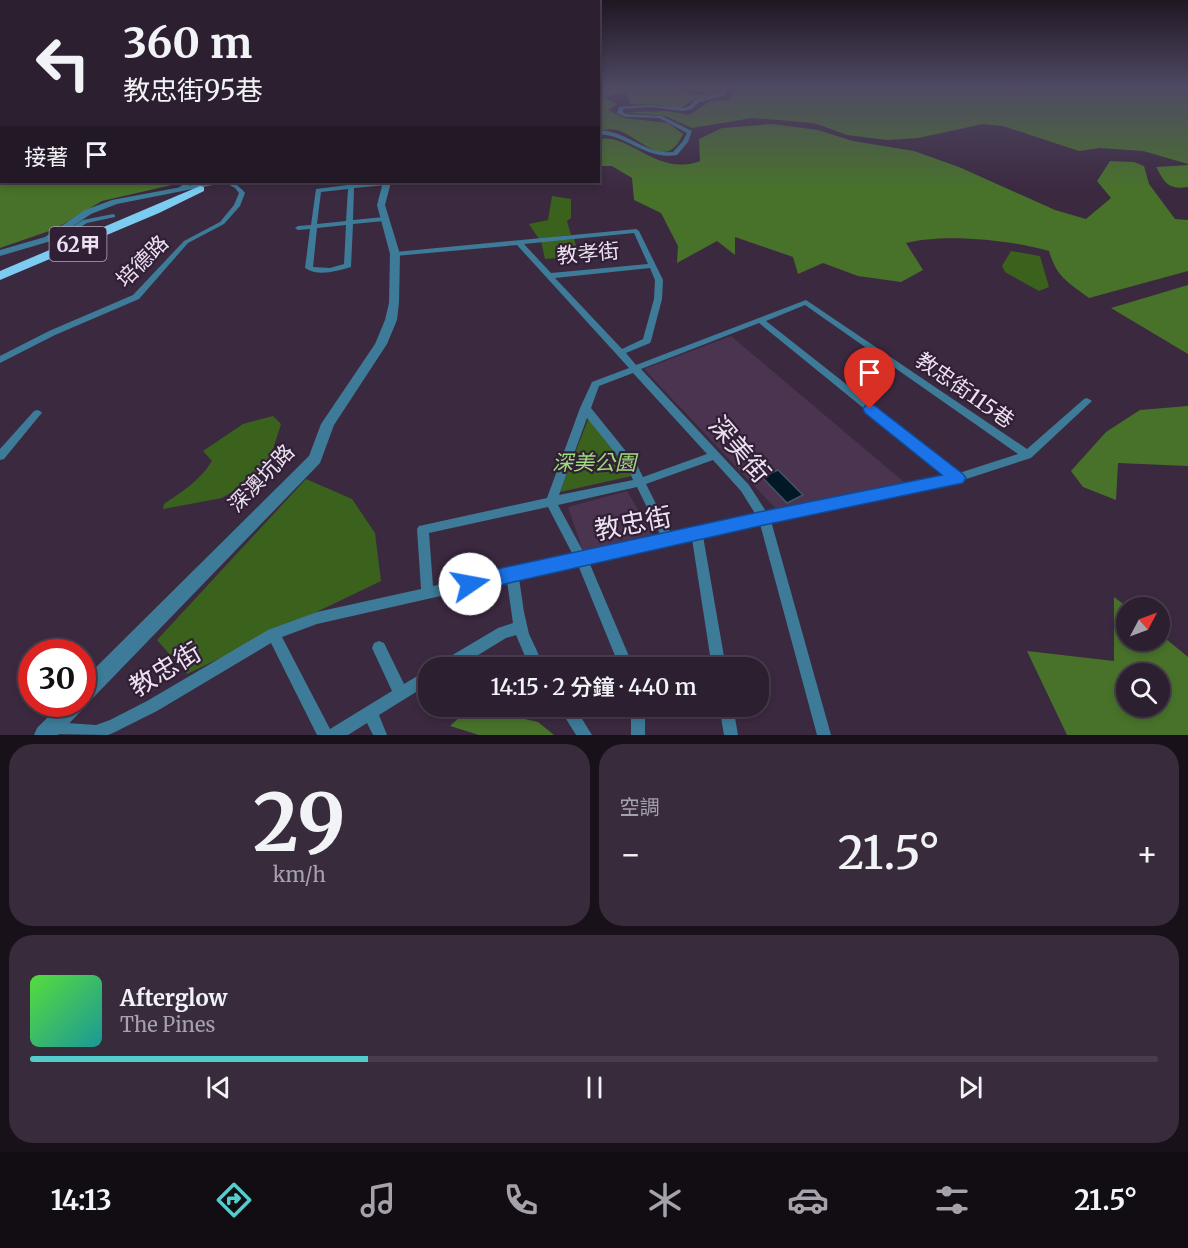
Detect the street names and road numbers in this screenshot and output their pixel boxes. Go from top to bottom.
road number: 62甲 [50,227,106,261]
street label: 培德路 [110,229,174,293]
street label: 教孝街 [555,237,621,269]
street label: 教忠街115巷 [911,346,1019,434]
street label: 深美街 [702,409,778,489]
street label: 深澳坑路 [222,438,300,518]
street label: 教忠街 [592,499,674,547]
street label: 教忠街 [123,635,207,703]

